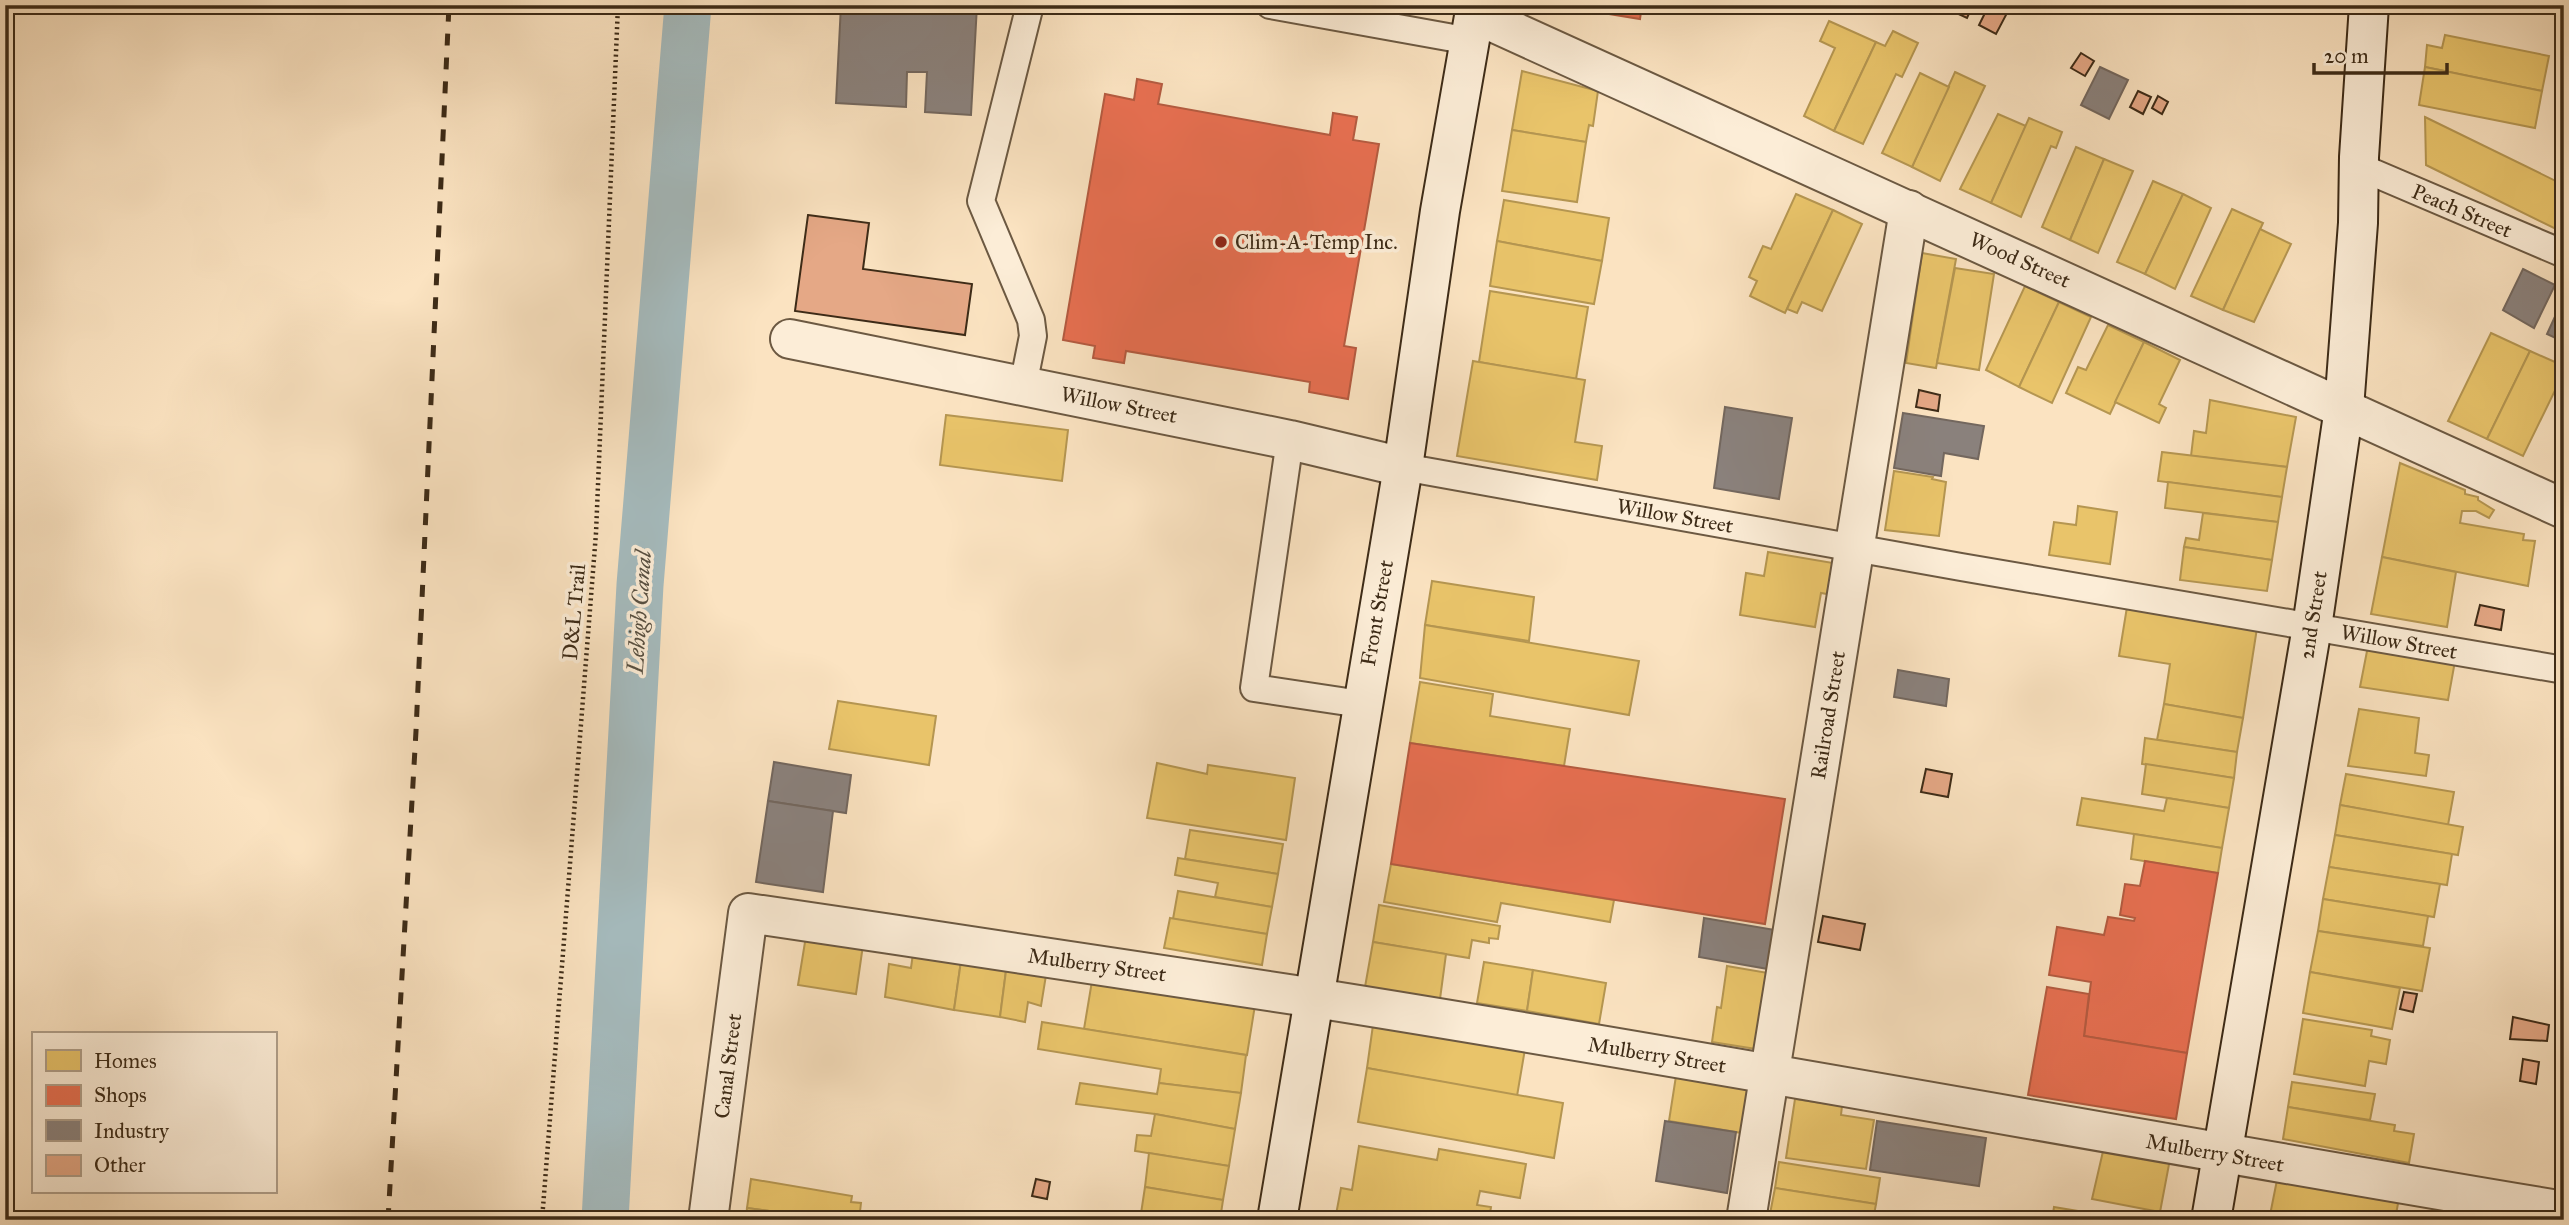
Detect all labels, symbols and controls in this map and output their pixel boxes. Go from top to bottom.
scale bar [2314,32,2446,76]
text: 20 m [2324,43,2369,69]
street label: Peach Street [2408,178,2517,244]
street label: Wood Street [1965,226,2075,294]
place label: Clim-A-Temp Inc. [1235,229,1398,255]
marker: Clim-A-Temp Inc. [1213,234,1229,250]
street label: Willow Street [1059,381,1180,429]
street label: Willow Street [1615,493,1736,539]
water label: Lehigh Canal [621,548,657,675]
street label: Front Street [1355,557,1399,668]
street label: D&L Trail [557,562,591,661]
street label: 2nd Street [2293,568,2333,661]
street label: Willow Street [2339,619,2460,665]
street label: Railroad Street [1805,648,1851,781]
street label: Mulberry Street [1026,942,1168,988]
street label: Canal Street [709,1011,747,1120]
street label: Mulberry Street [1586,1031,1728,1079]
legend [32,1032,276,1194]
text: Homes [94,1048,157,1074]
text: Shops [94,1082,147,1108]
text: Industry [94,1118,170,1144]
street label: Mulberry Street [2144,1128,2287,1178]
text: Other [94,1152,146,1178]

